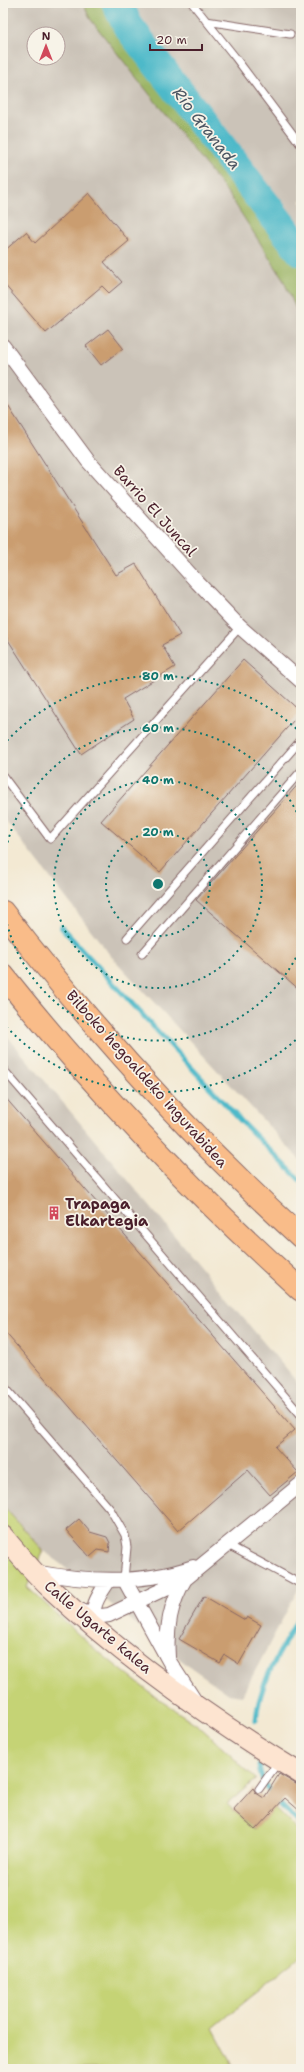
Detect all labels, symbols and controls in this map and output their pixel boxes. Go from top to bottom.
north arrow [26,26,66,66]
scale bar [150,26,202,52]
text: N [42,29,51,44]
text: 20 m [156,32,187,48]
water label: Río Granada [168,83,245,174]
street label: Barrio El Juncal [109,461,201,561]
text: 80 m [142,668,174,684]
text: 60 m [142,720,174,736]
text: 40 m [142,772,174,788]
text: 20 m [142,824,174,840]
centre of rings [151,877,165,891]
street label: Bilboko hegoaldeko ingurabidea [62,986,233,1173]
place label: Trapaga Elkartegia [65,1194,149,1231]
building icon: Trapaga Elkartegia [46,1205,62,1221]
street label: Calle Ugarte kalea [40,1576,157,1678]

